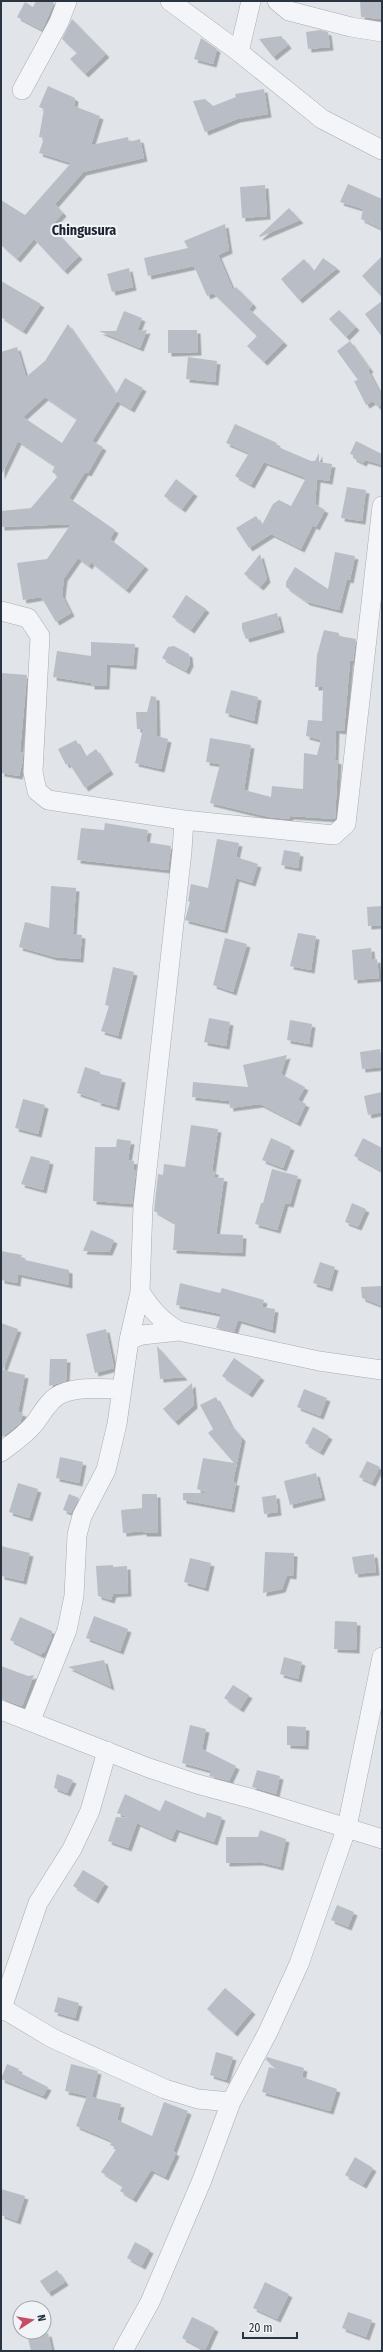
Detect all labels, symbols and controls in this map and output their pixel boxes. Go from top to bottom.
district label: Chingusura [52,222,116,239]
north arrow [12,2300,52,2340]
text: N [34,2313,48,2323]
scale bar [243,2314,297,2340]
text: 20 m [249,2321,273,2335]

